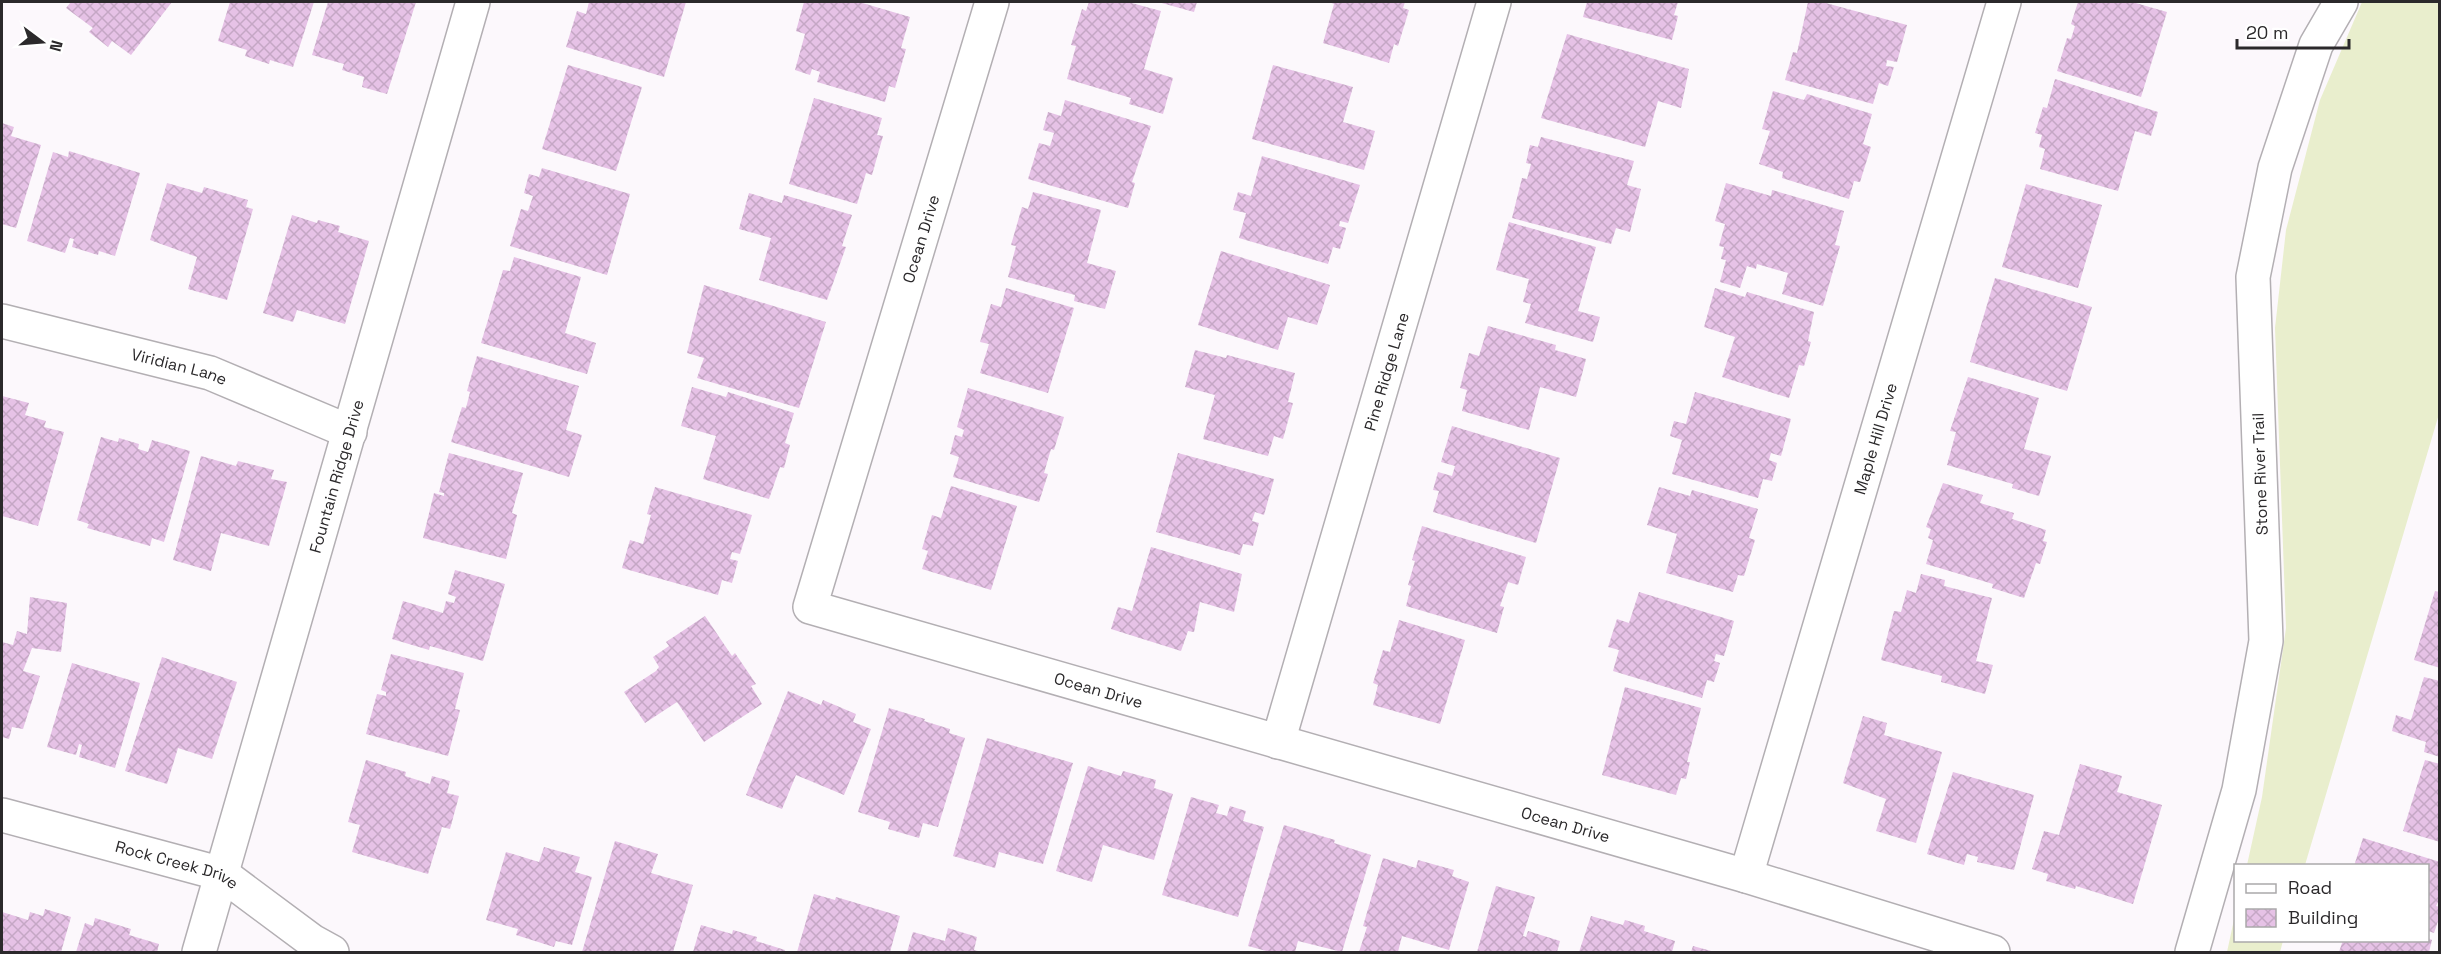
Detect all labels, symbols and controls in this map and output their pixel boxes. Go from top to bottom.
north arrow [12,12,72,72]
scale bar [2237,12,2350,50]
text: 20 m [2246,21,2289,44]
text: N [44,38,68,54]
street label: Ocean Drive [898,192,944,286]
street label: Pine Ridge Lane [1359,310,1413,433]
street label: Viridian Lane [129,343,230,390]
street label: Maple Hill Drive [1849,380,1902,497]
street label: Fountain Ridge Drive [304,397,368,556]
street label: Stone River Trail [2247,412,2273,536]
street label: Ocean Drive [1052,667,1145,713]
street label: Ocean Drive [1519,801,1612,847]
street label: Rock Creek Drive [113,835,243,893]
legend [2234,864,2429,942]
text: Road [2288,876,2332,899]
text: Building [2288,906,2358,929]

